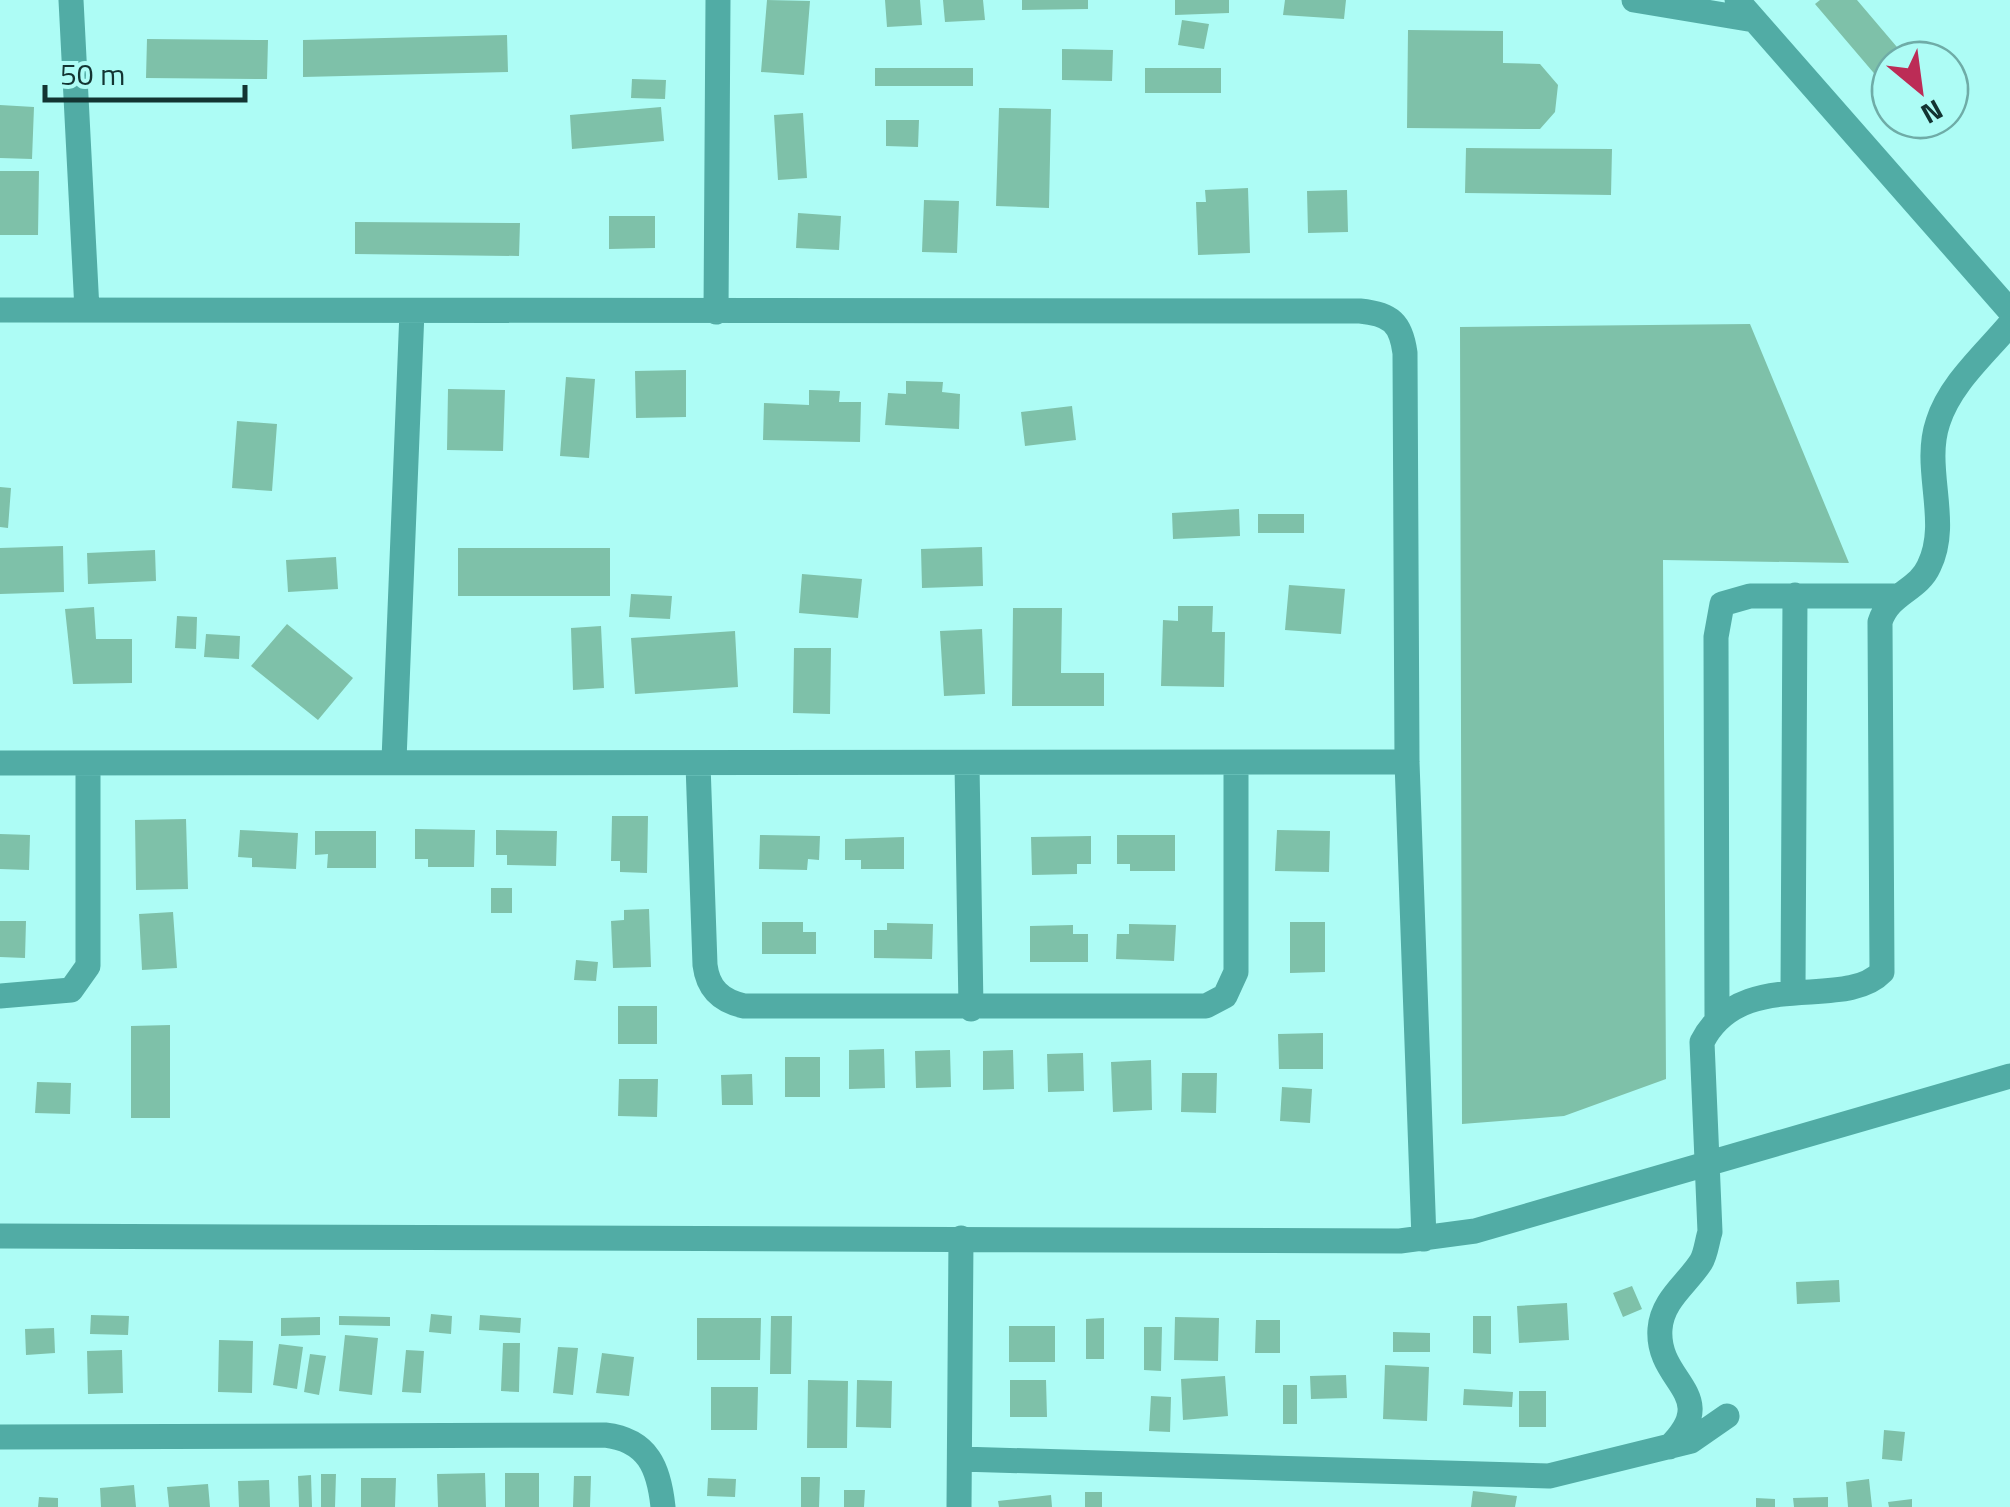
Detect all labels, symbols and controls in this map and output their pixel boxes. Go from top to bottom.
scale bar [45,40,245,102]
north arrow [1870,40,1970,140]
text: 50 m [60,51,125,97]
text: N [1913,89,1951,136]

